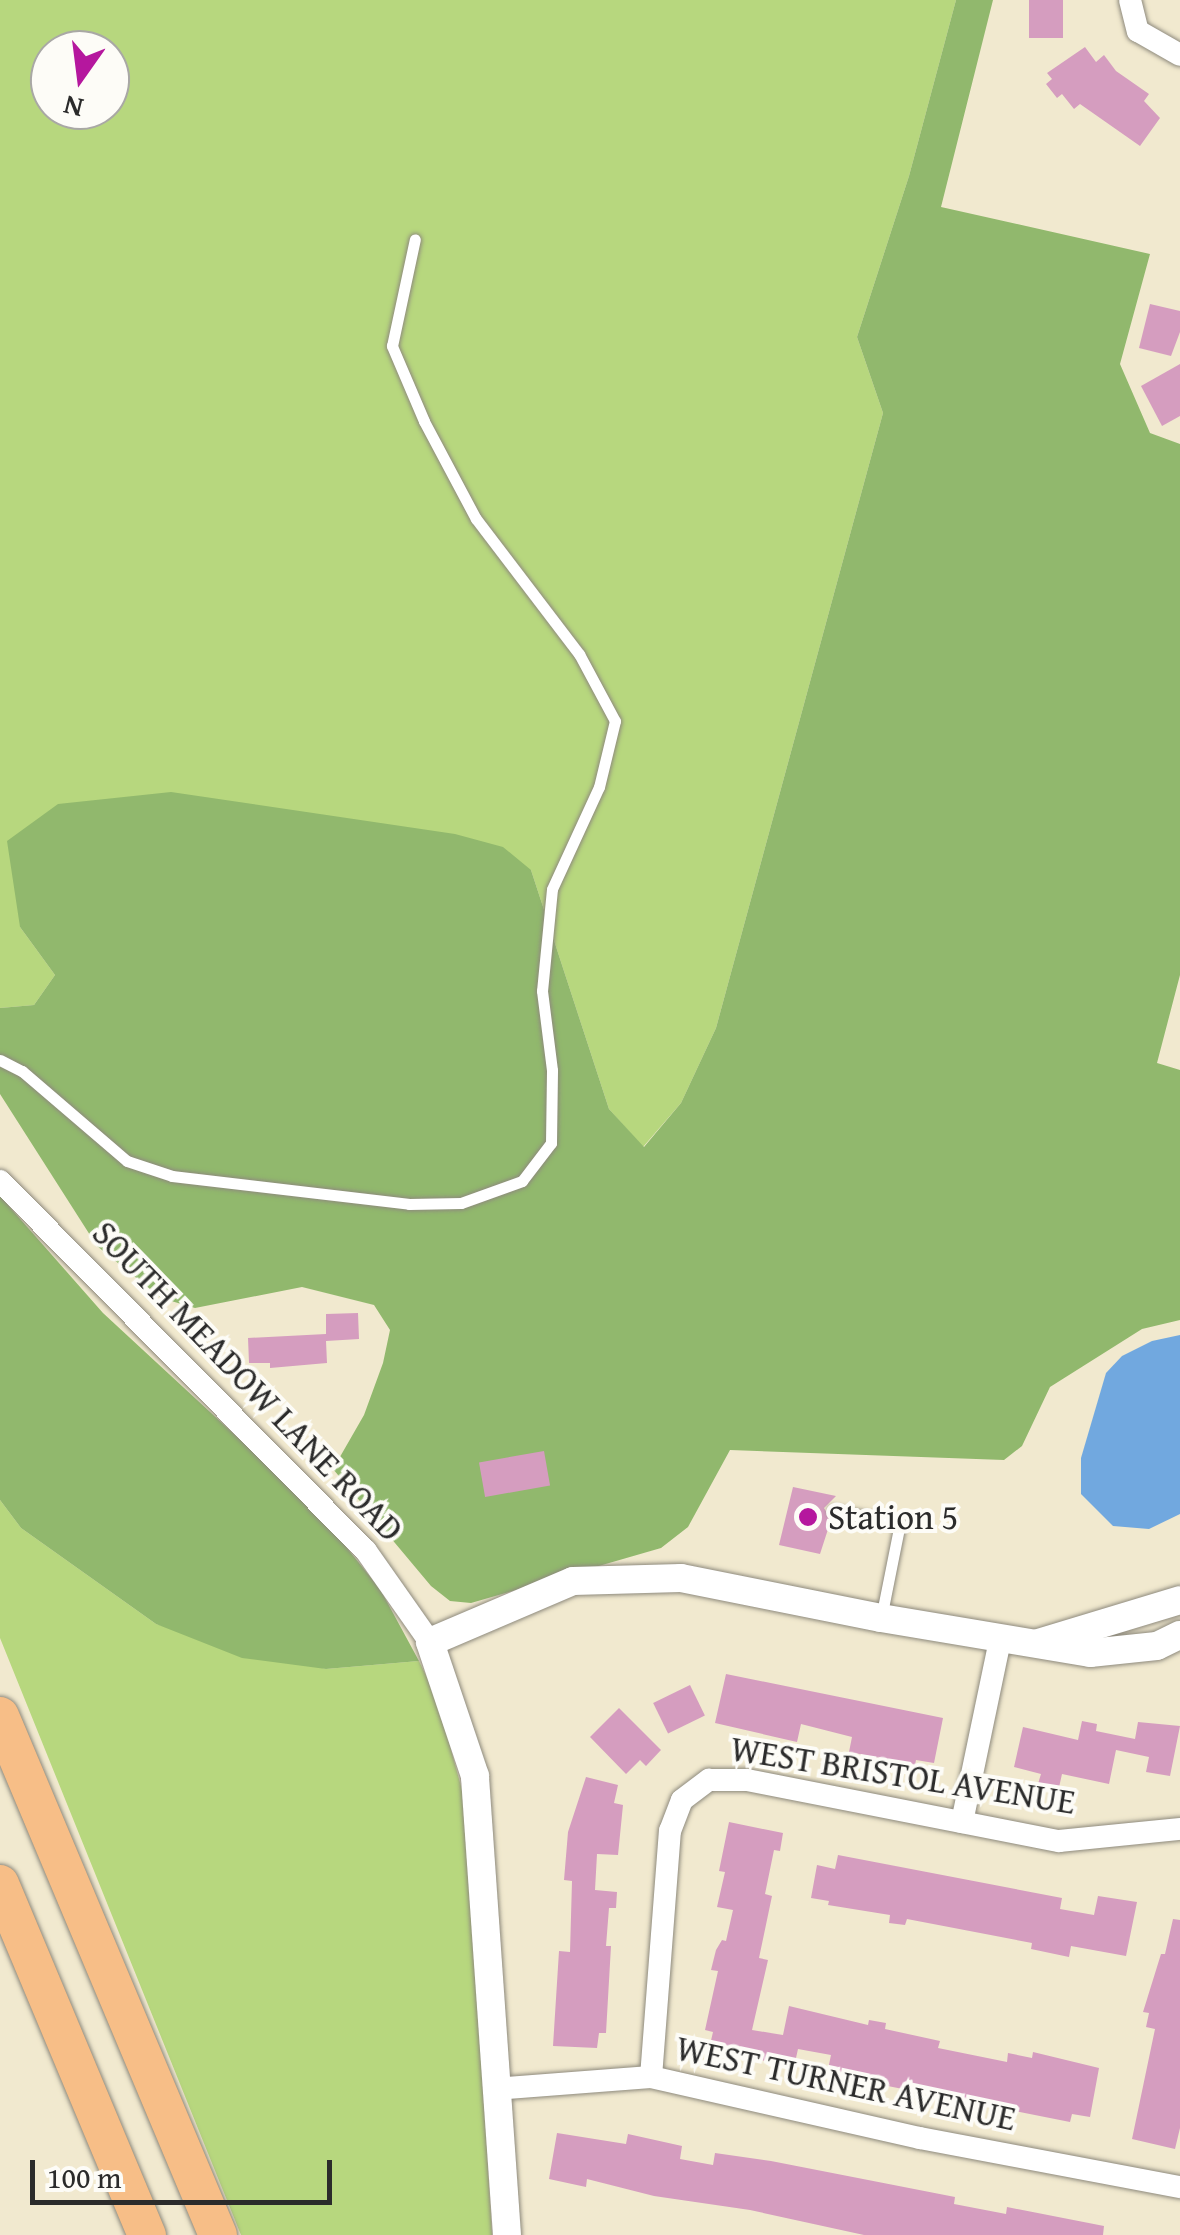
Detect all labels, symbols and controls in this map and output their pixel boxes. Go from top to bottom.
north arrow [30,30,130,130]
text: N [59,85,87,130]
street label: SOUTH MEADOW LANE ROAD [84,1212,412,1550]
place label: Station 5 [828,1496,958,1538]
marker: Station 5 [797,1506,819,1528]
street label: WEST BRISTOL AVENUE [728,1727,1078,1823]
street label: WEST TURNER AVENUE [672,2027,1020,2139]
scale bar [35,2140,338,2202]
text: 100 m [47,2155,121,2199]

